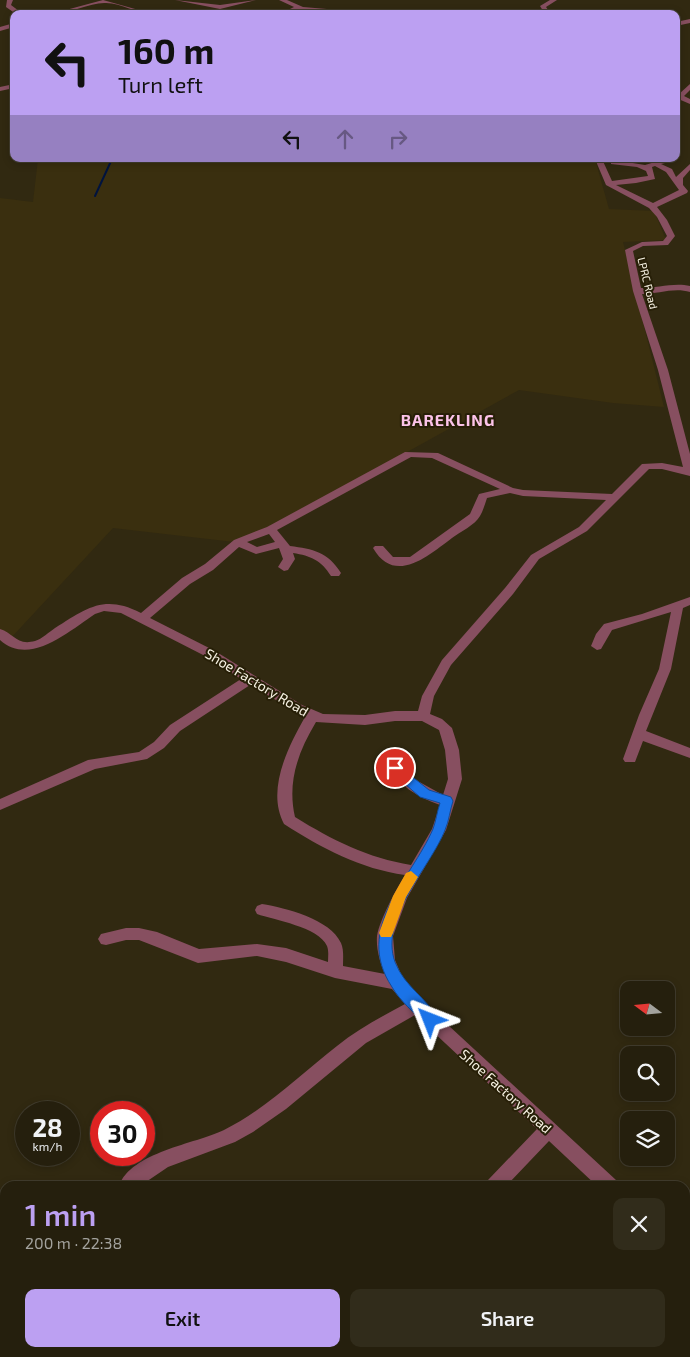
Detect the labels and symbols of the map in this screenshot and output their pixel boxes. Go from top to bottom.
street label: LPRC Road [635,256,661,310]
district label: BAREKLING [401,410,495,429]
street label: Shoe Factory Road [202,644,312,720]
pin [374,747,416,789]
north arrow [620,981,675,1036]
position arrow [403,993,455,1045]
street label: Shoe Factory Road [457,1045,555,1137]
speed limit sign: 30 [90,1101,155,1166]

